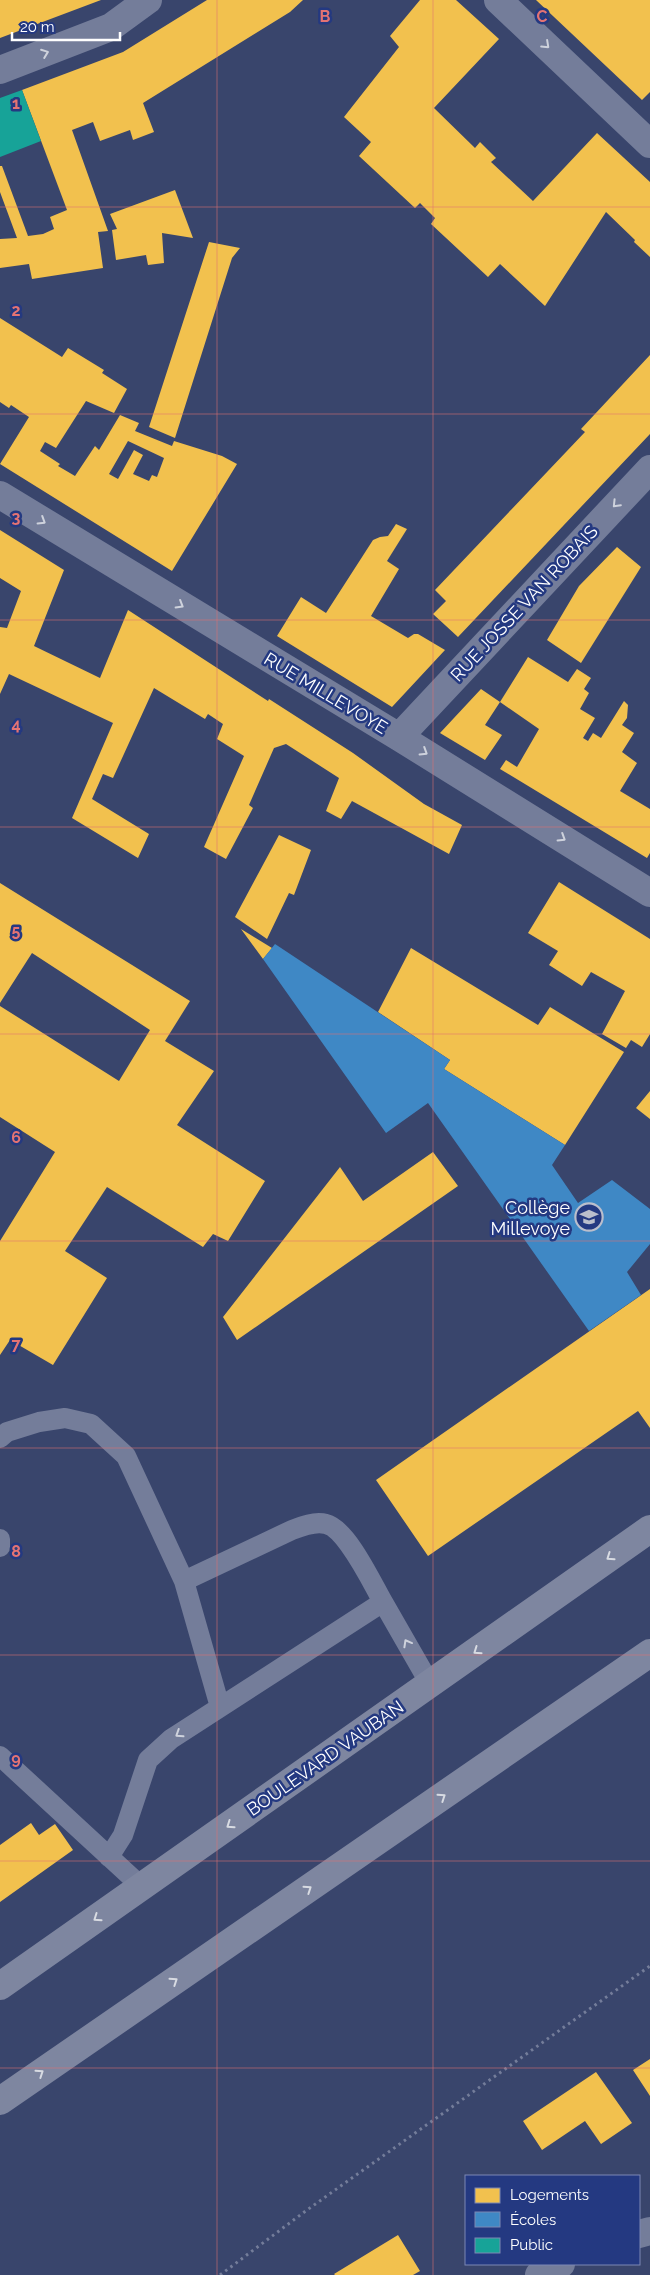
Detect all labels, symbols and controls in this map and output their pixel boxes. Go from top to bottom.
text: B [320,7,331,26]
text: C [537,7,548,26]
scale bar [12,10,120,42]
text: 20 m [20,18,55,36]
one-way arrow [541,40,550,49]
one-way arrow [41,48,49,58]
text: 1 [12,94,20,113]
text: 2 [11,301,21,320]
one-way arrow [613,499,622,508]
text: 3 [12,508,21,527]
one-way arrow [36,514,45,524]
street label: RUE JOSSE VAN ROBAIS [446,521,602,685]
one-way arrow [175,599,184,609]
street label: RUE MILLEVOYE [261,648,392,738]
text: 4 [11,715,21,734]
one-way arrow [419,746,428,756]
one-way arrow [557,832,566,842]
text: 5 [12,921,21,940]
text: 6 [11,1128,21,1147]
place label: Collège Millevoye [491,1197,570,1239]
school or university icon: Collège Millevoye [574,1202,604,1232]
text: 7 [12,1335,21,1354]
text: 8 [11,1542,21,1561]
one-way arrow [606,1551,616,1560]
one-way arrow [403,1639,413,1648]
one-way arrow [474,1645,483,1653]
street label: BOULEVARD VAUBAN [243,1696,407,1820]
one-way arrow [176,1728,185,1737]
text: 9 [11,1749,21,1768]
one-way arrow [436,1794,446,1803]
one-way arrow [226,1819,236,1828]
one-way arrow [302,1886,312,1895]
one-way arrow [93,1912,103,1921]
one-way arrow [168,1978,178,1987]
one-way arrow [34,2070,44,2079]
legend [465,2175,640,2265]
text: Logements [510,2186,589,2204]
text: Écoles [510,2211,556,2229]
text: Public [510,2236,553,2254]

